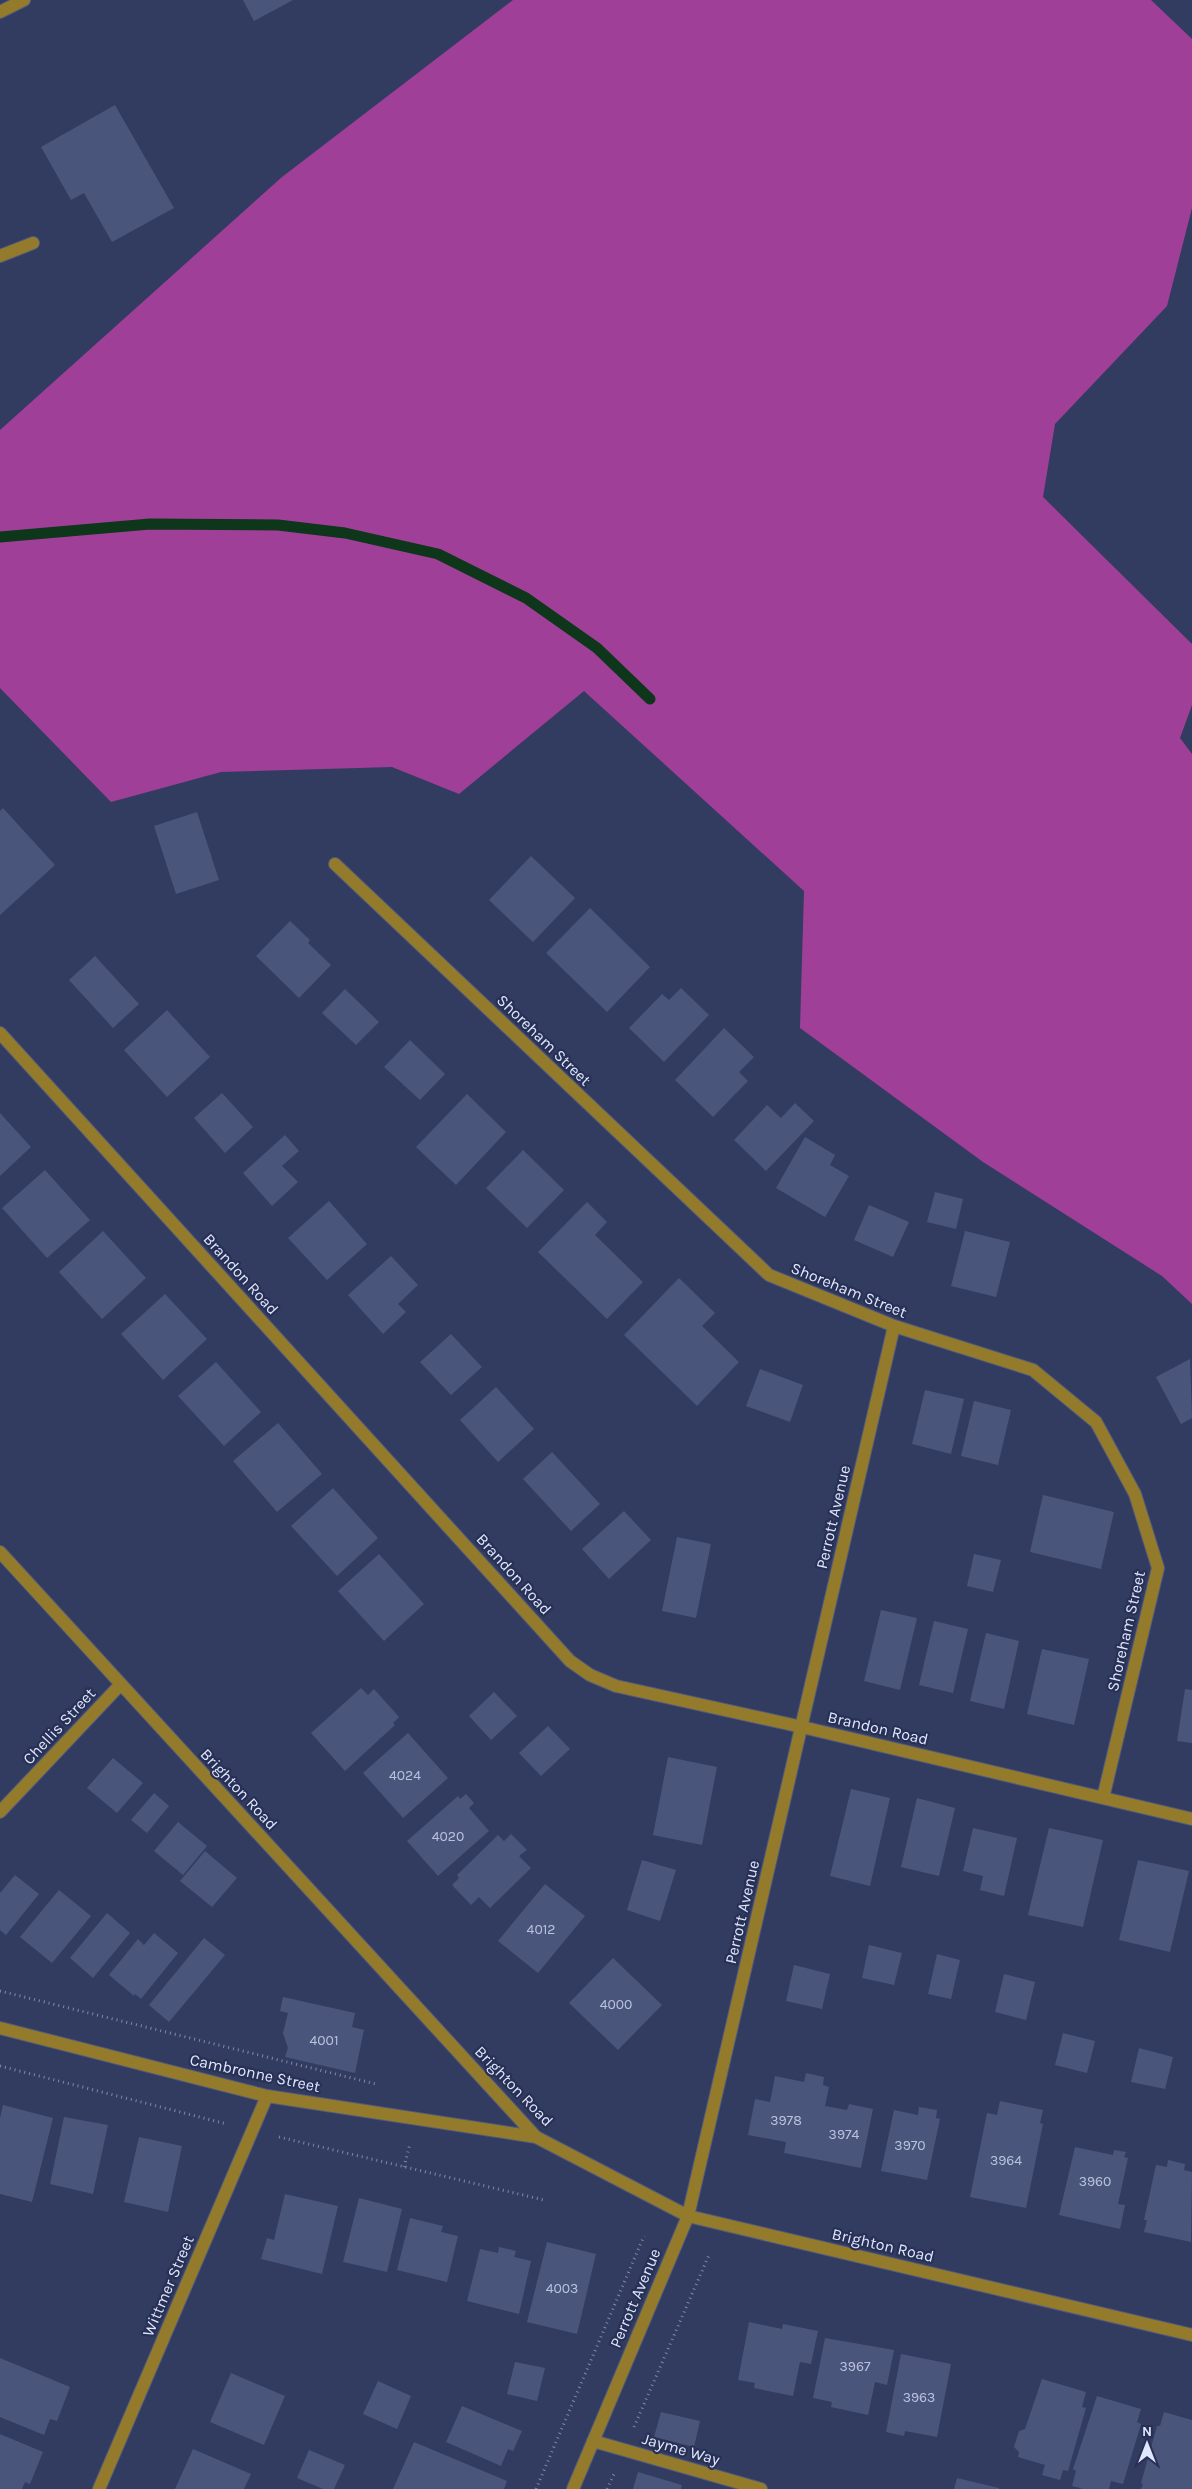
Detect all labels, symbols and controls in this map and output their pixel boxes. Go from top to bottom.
street label: Shoreham Street [493,990,595,1090]
street label: Brandon Road [200,1229,282,1319]
street label: Shoreham Street [788,1258,910,1322]
street label: Perrott Avenue [812,1463,854,1571]
street label: Brandon Road [473,1529,555,1619]
street label: Shoreham Street [1103,1569,1149,1693]
street label: Chellis Street [19,1684,99,1768]
street label: Brandon Road [826,1707,930,1749]
street label: Brighton Road [197,1744,281,1834]
house number: 4024 [389,1767,421,1784]
house number: 4020 [432,1828,464,1845]
street label: Perrott Avenue [721,1858,763,1966]
house number: 4012 [527,1921,555,1938]
house number: 4000 [600,1996,632,2013]
house number: 4001 [309,2032,339,2049]
street label: Brighton Road [471,2042,557,2130]
street label: Cambronne Street [188,2050,322,2096]
house number: 3978 [770,2112,802,2129]
house number: 3974 [829,2126,860,2143]
house number: 3970 [894,2137,926,2154]
house number: 3964 [990,2152,1022,2169]
house number: 3960 [1079,2173,1111,2190]
street label: Brighton Road [830,2224,936,2266]
street label: Wittmer Street [138,2233,198,2339]
street label: Perrott Avenue [606,2246,664,2350]
house number: 4003 [546,2280,578,2297]
house number: 3967 [840,2358,871,2375]
house number: 3963 [903,2389,935,2406]
north arrow [1122,2419,1172,2469]
text: N [1142,2423,1152,2440]
street label: Jayme Way [640,2429,722,2469]

